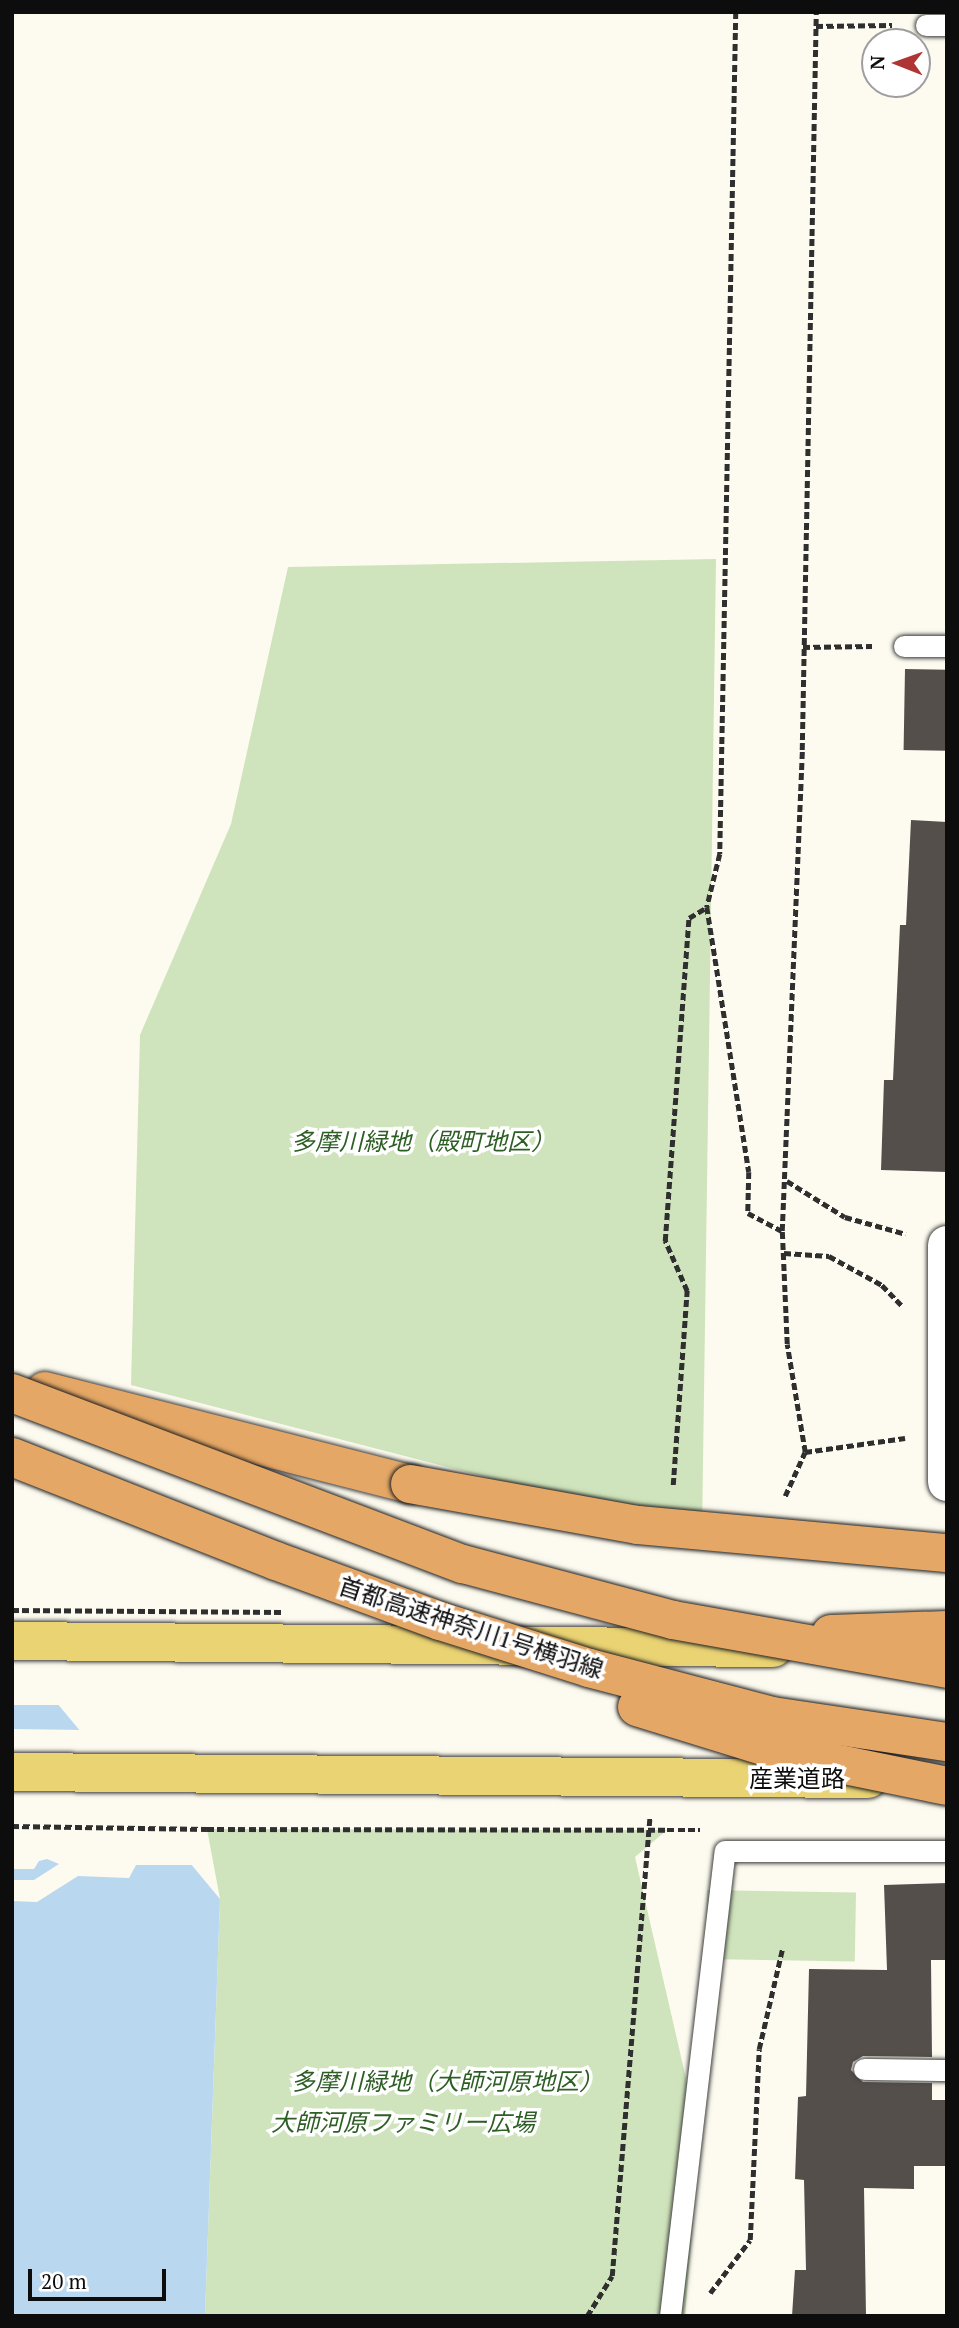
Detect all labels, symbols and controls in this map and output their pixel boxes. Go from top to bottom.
north arrow [861,28,931,98]
text: N [864,55,889,70]
park label: 多摩川緑地（殿町地区） [291,1128,555,1156]
street label: 首都高速神奈川1号横羽線 [335,1572,607,1684]
street label: 産業道路 [749,1765,845,1793]
park label: 多摩川緑地（大師河原地区） [291,2068,603,2096]
park label: 大師河原ファミリー広場 [271,2109,535,2137]
scale bar [32,2254,170,2298]
text: 20 m [41,2267,87,2295]

